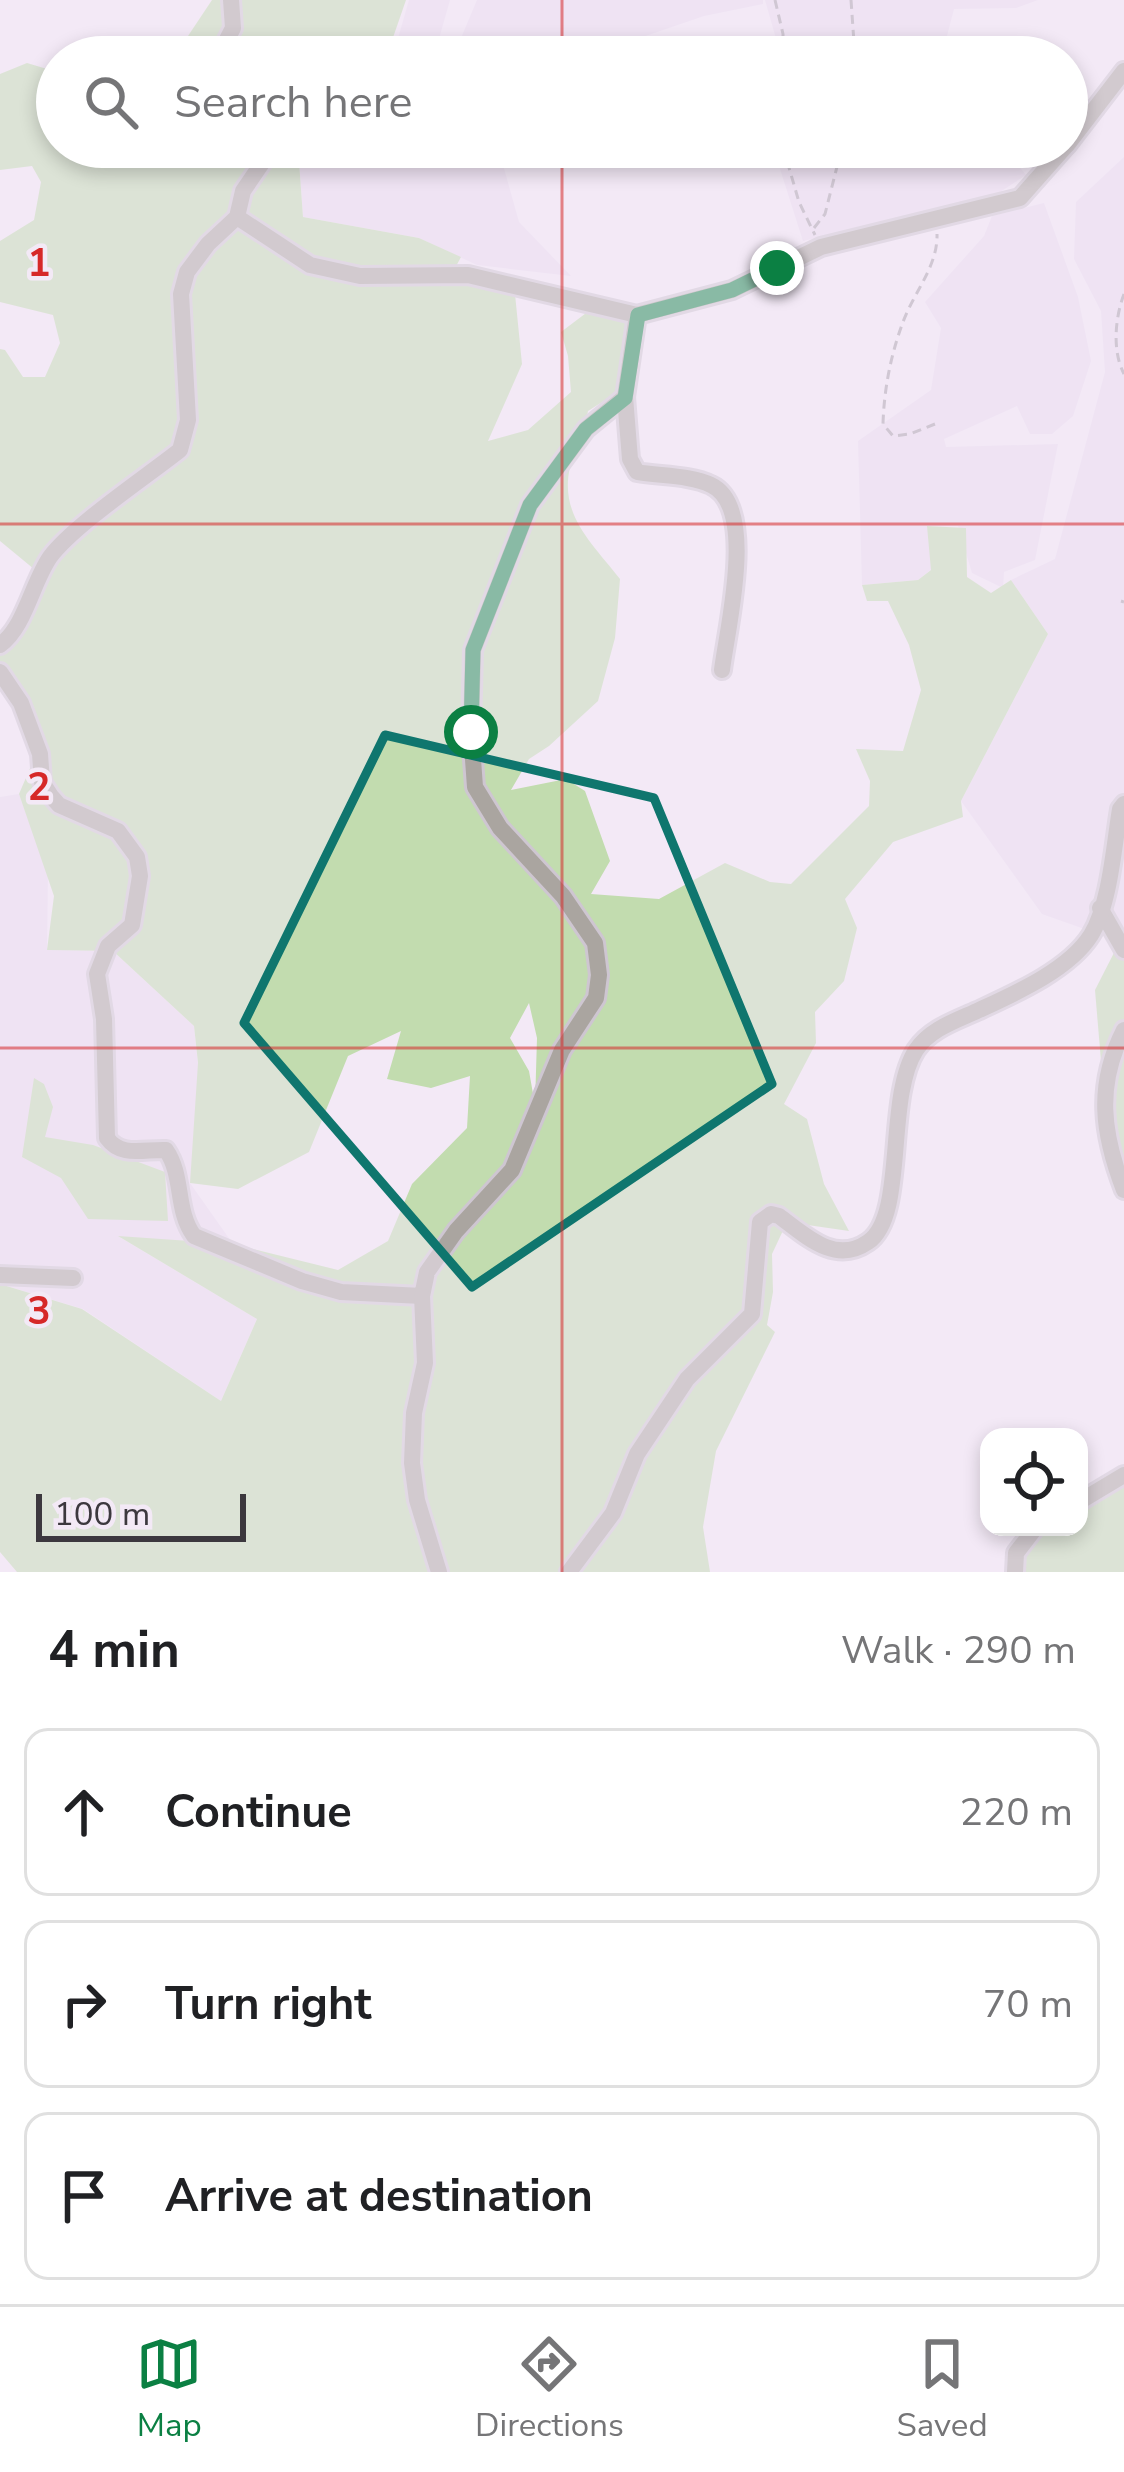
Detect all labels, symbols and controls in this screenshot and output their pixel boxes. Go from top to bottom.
search box [36,36,1088,168]
icon: search [78,69,144,135]
text: Search here [174,72,413,133]
text: 1 [27,237,51,290]
route end [750,241,804,295]
route start [444,705,498,759]
text: 2 [27,761,51,814]
text: 3 [27,1285,51,1338]
map controls [980,1428,1088,1536]
button: locate [980,1428,1088,1536]
scale bar [36,1488,246,1541]
text: 100 m [54,1492,150,1537]
text: 4 min [48,1615,180,1685]
text: Walk · 290 m [841,1624,1076,1677]
icon: ahead [51,1779,117,1845]
text: Continue [165,1782,352,1843]
text: 220 m [959,1786,1073,1839]
icon: right [51,1971,117,2037]
text: Turn right [165,1974,372,2035]
text: 70 m [983,1978,1073,2031]
icon: arrive [51,2163,117,2229]
text: Arrive at destination [165,2166,593,2227]
tab: Map [136,2331,202,2448]
tab: Directions [475,2331,624,2448]
tab: Saved [896,2331,988,2448]

